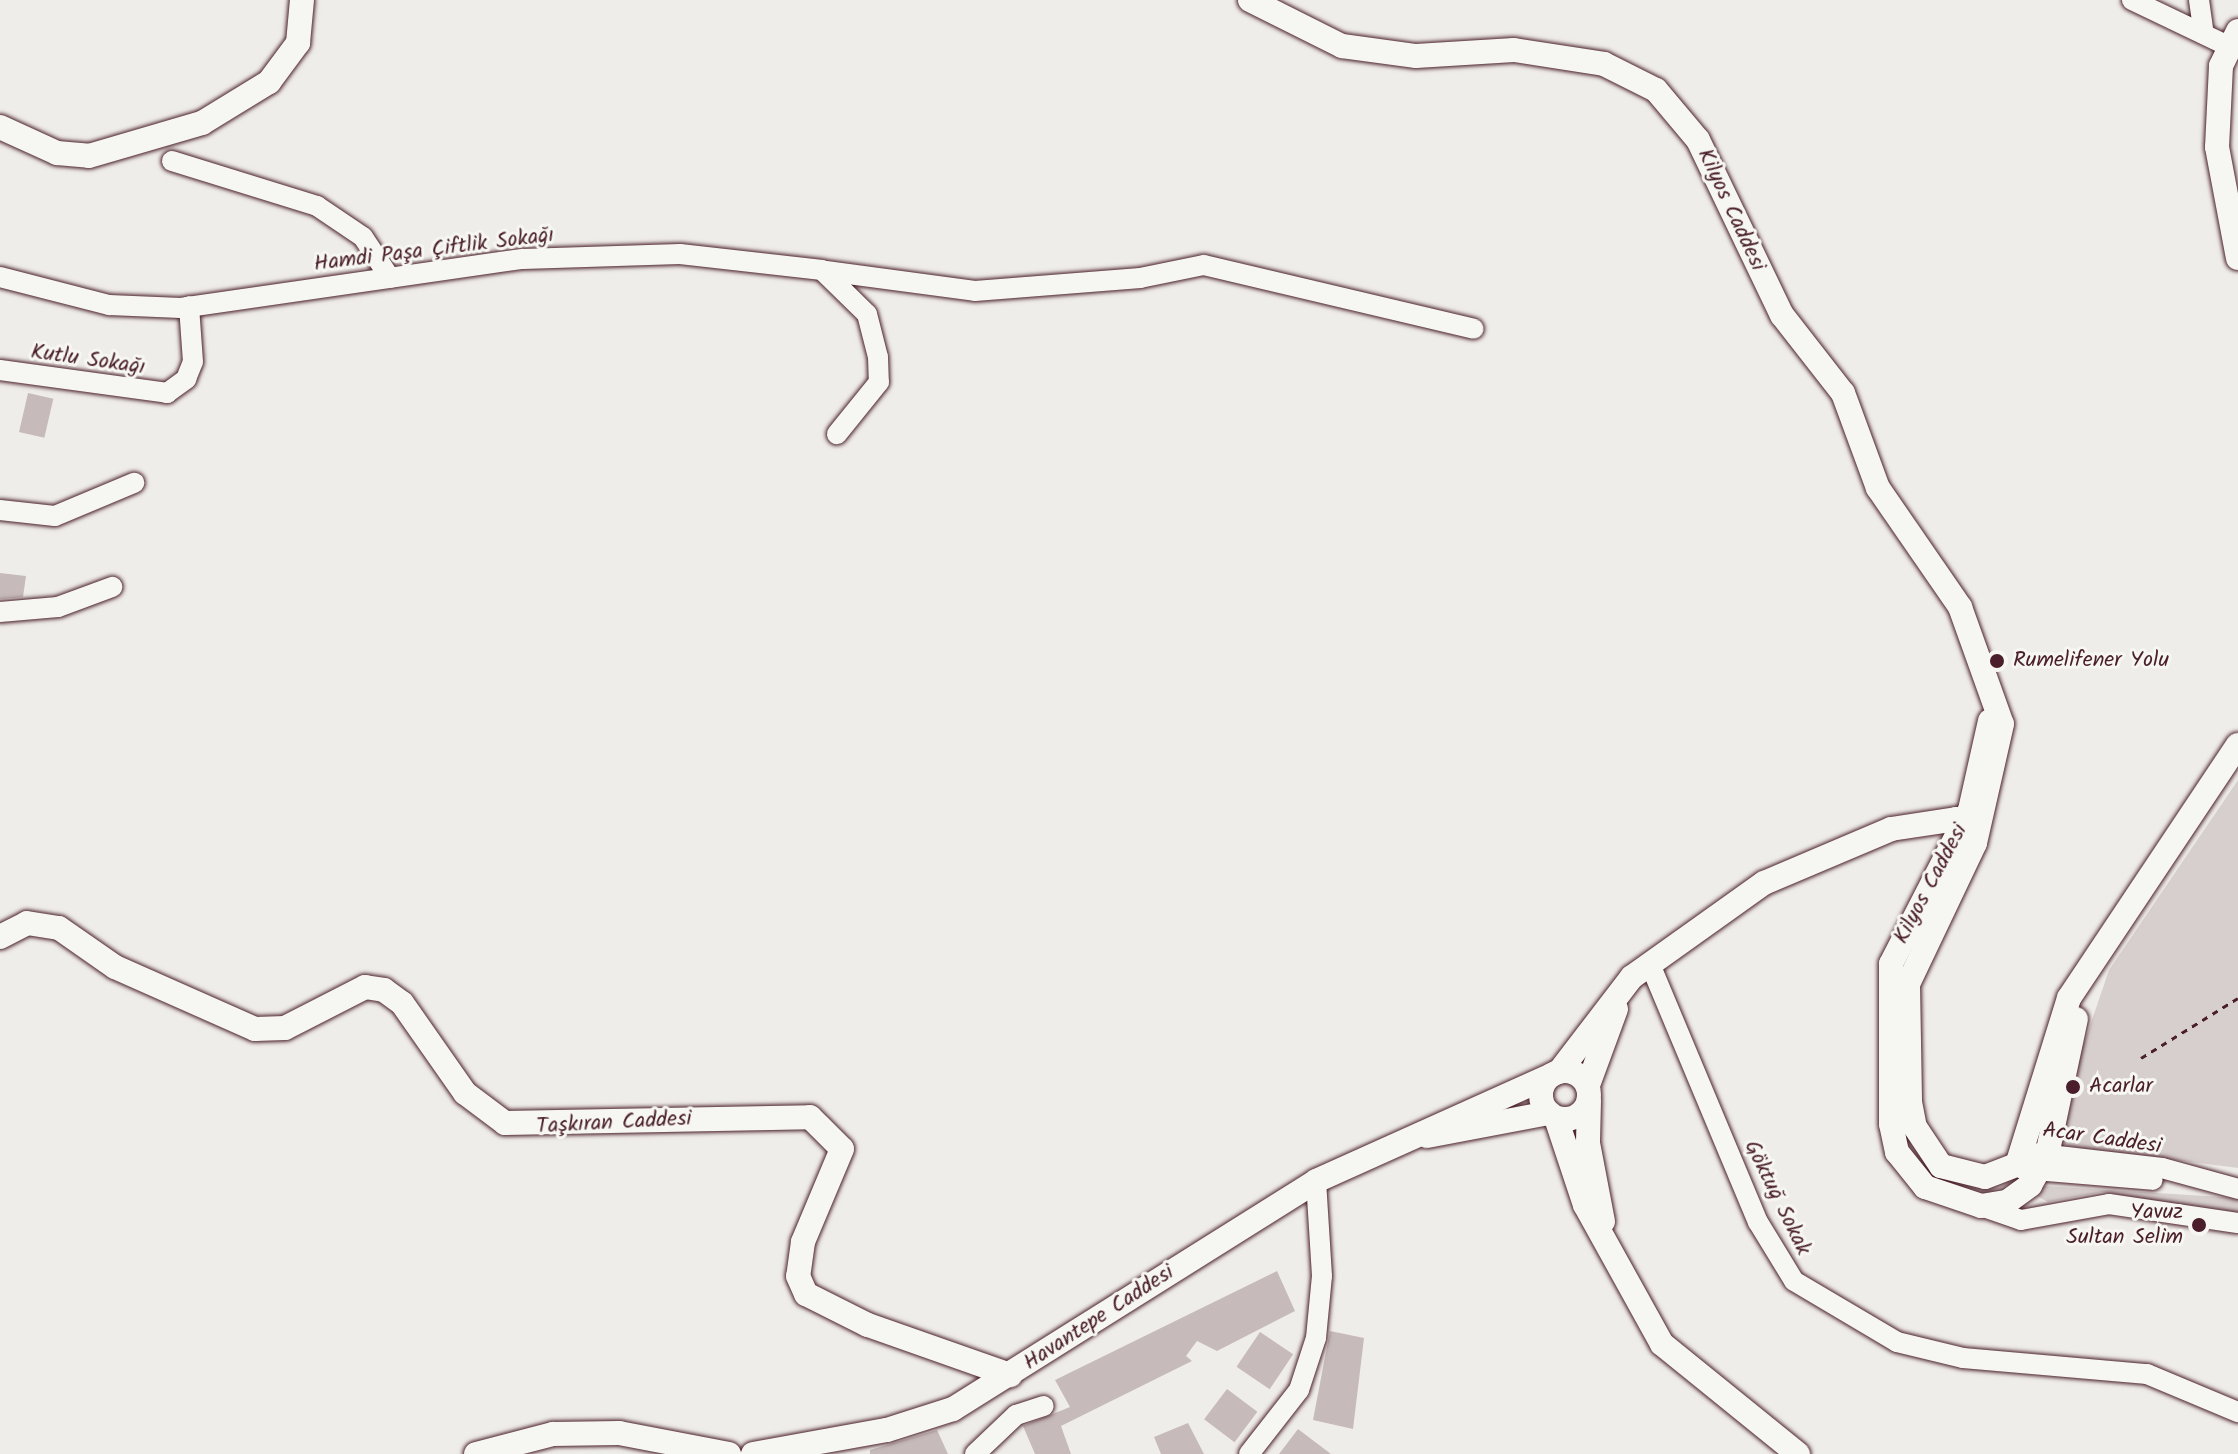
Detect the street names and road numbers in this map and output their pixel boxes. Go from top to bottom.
street label: Kilyos Caddesi [1691,145,1771,275]
street label: Hamdi Paşa Çiftlik Sokağı [312,222,556,278]
street label: Kutlu Sokağı [29,339,147,381]
street label: Kilyos Caddesi [1888,819,1974,949]
street label: Taşkıran Caddesi [536,1106,692,1140]
street label: Acar Caddesi [2041,1118,2163,1160]
street label: Göktuğ Sokak [1738,1136,1816,1260]
street label: Havantepe Caddesi [1019,1260,1179,1376]

